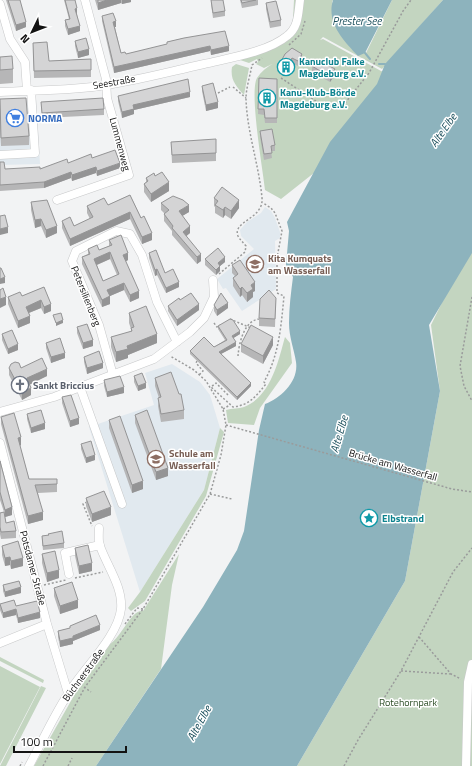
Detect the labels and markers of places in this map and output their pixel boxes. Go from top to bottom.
place label: Kanuclub Falke Magdeburg e.V. [299,54,366,81]
building icon: Kanuclub Falke Magdeburg e.V. [276,57,296,77]
place label: Kanu-Klub-Börde Magdeburg e.V. [280,85,356,112]
building icon: Kanu-Klub-Börde Magdeburg e.V. [257,88,277,108]
supermarket icon: NORMA [5,108,25,128]
place label: NORMA [28,111,62,126]
place label: Kita Kumquats am Wasserfall [268,251,332,278]
school or university icon: Kita Kumquats am Wasserfall [245,254,265,274]
church icon: Sankt Briccius [10,375,30,395]
place label: Sankt Briccius [33,378,94,393]
place label: Schule am Wasserfall [169,446,216,473]
school or university icon: Schule am Wasserfall [146,449,166,469]
place icon: Elbstrand [359,508,379,528]
place label: Elbstrand [382,511,424,526]

